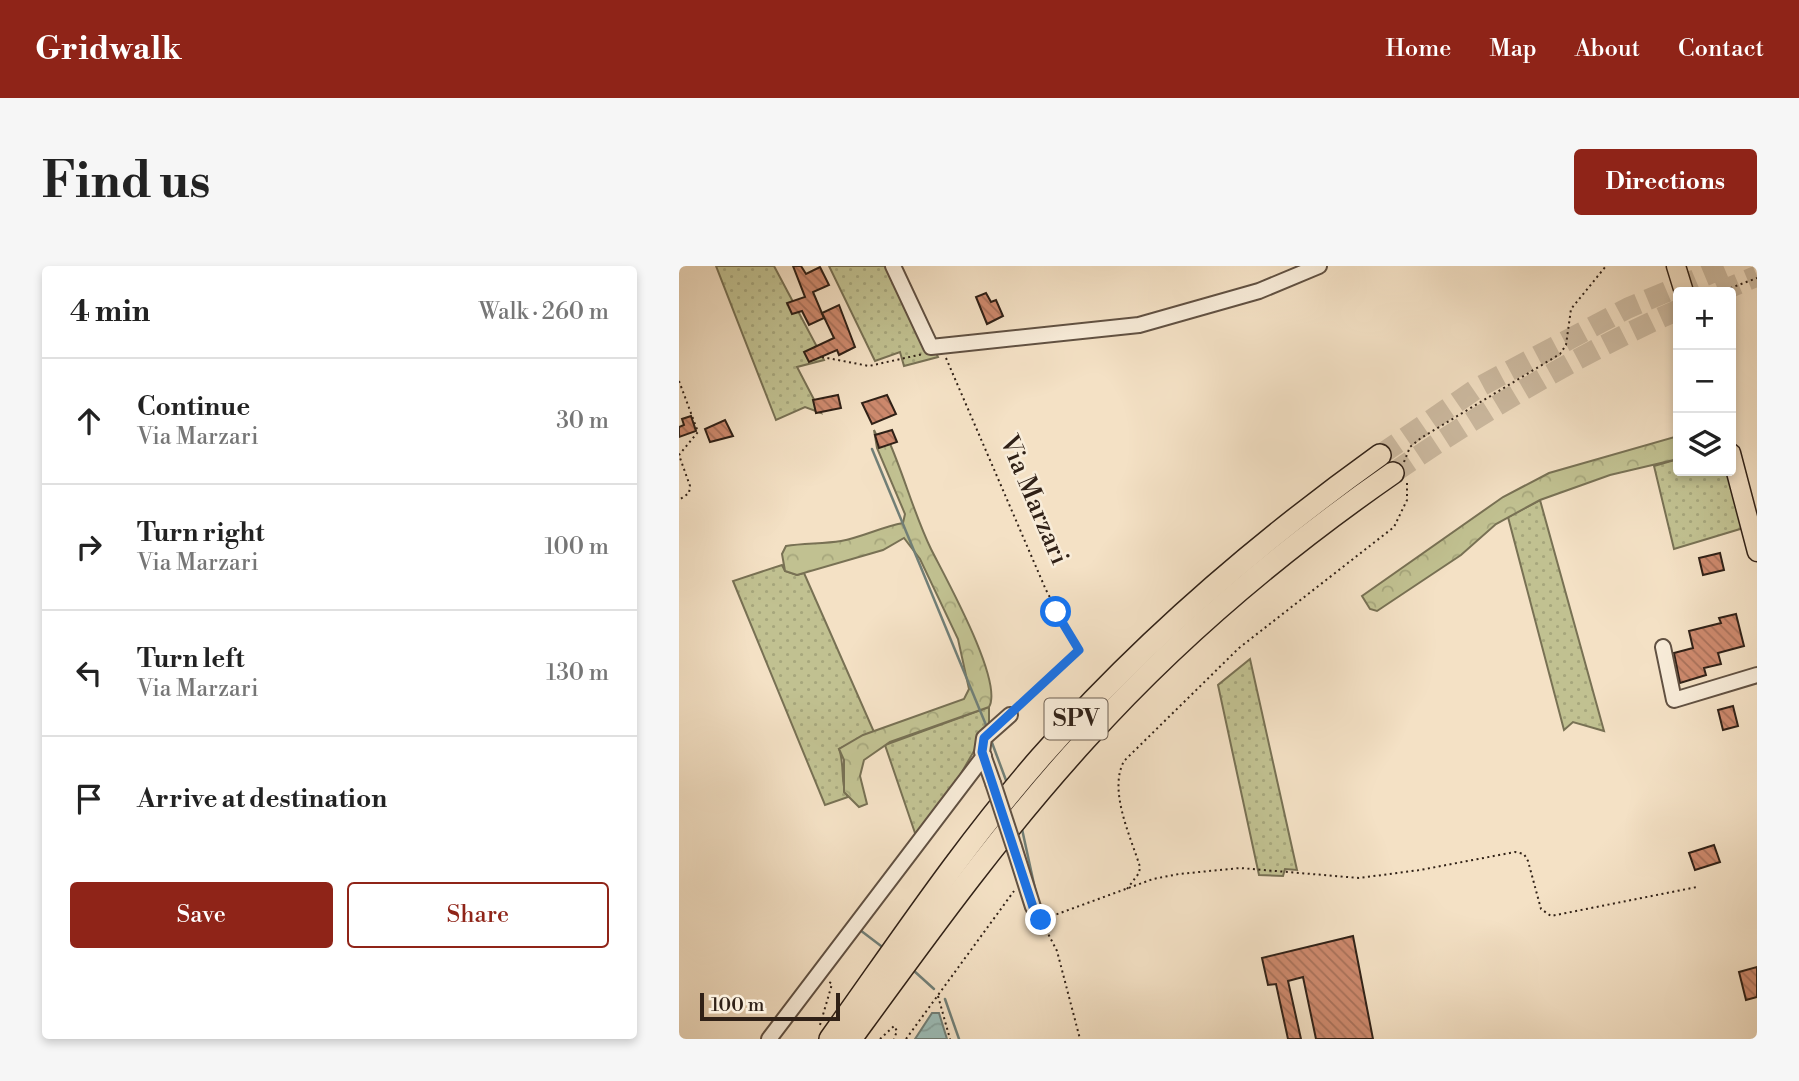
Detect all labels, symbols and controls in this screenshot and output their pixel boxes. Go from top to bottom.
text: Gridwalk [35,29,182,70]
text: Home [1386,34,1451,64]
text: Map [1489,34,1537,64]
text: About [1575,34,1640,64]
text: Contact [1678,34,1764,64]
button: Directions [1574,149,1757,215]
text: Find us [42,152,211,213]
map controls [1673,287,1736,476]
button: + [1673,287,1736,350]
text: 4 min [70,293,150,331]
text: Walk · 260 m [479,298,609,326]
button: − [1673,350,1736,413]
text: Continue [137,391,250,423]
icon: ahead [70,402,108,440]
text: 30 m [556,407,609,435]
button: layers [1673,413,1736,476]
text: Via Marzari [137,423,259,451]
street label: Via Marzari [992,430,1076,570]
text: Turn right [137,517,265,549]
icon: right [70,528,108,566]
text: 100 m [544,533,609,561]
text: Via Marzari [137,549,259,577]
route start [1040,596,1071,627]
text: Turn left [137,643,245,675]
icon: left [70,654,108,692]
text: 130 m [546,659,609,687]
text: Via Marzari [137,675,259,703]
road number: SPV [1045,698,1107,740]
icon: arrive [70,780,108,818]
text: Arrive at destination [137,783,387,815]
button: Save [70,882,333,948]
button: Share [347,882,609,948]
route end [1025,904,1056,935]
scale bar [700,990,840,1022]
text: 100 m [711,993,764,1017]

